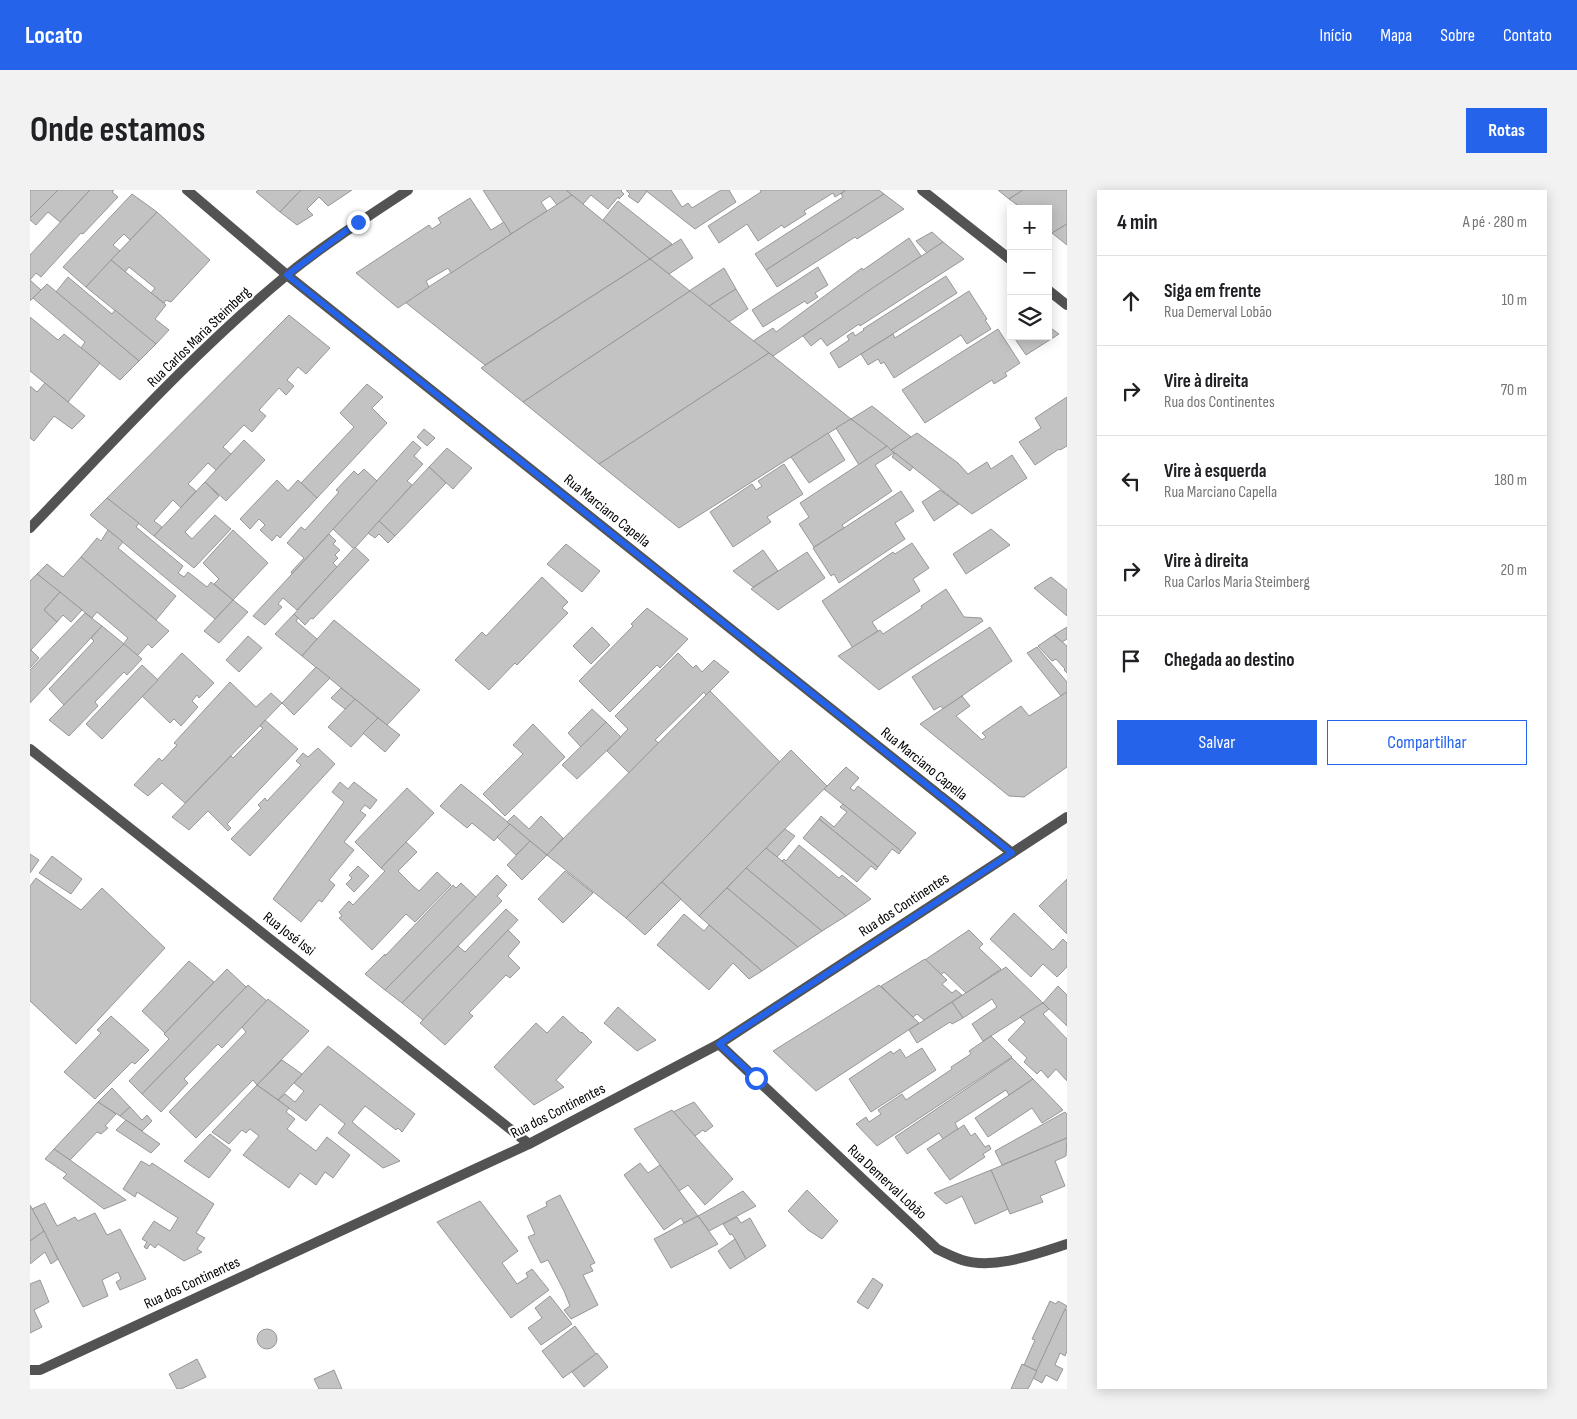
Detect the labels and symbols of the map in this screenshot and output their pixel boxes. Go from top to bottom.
route end [347,211,370,234]
street label: Rua Carlos Maria Steimberg [143,283,255,391]
street label: Rua Marciano Capella [560,470,654,552]
street label: Rua Marciano Capella [877,723,971,805]
street label: Rua dos Continentes [855,869,953,941]
street label: Rua José Issi [259,908,319,960]
route start [745,1067,768,1090]
street label: Rua dos Continentes [507,1079,609,1143]
street label: Rua Demerval Lobão [844,1141,930,1223]
street label: Rua dos Continentes [141,1252,243,1314]

